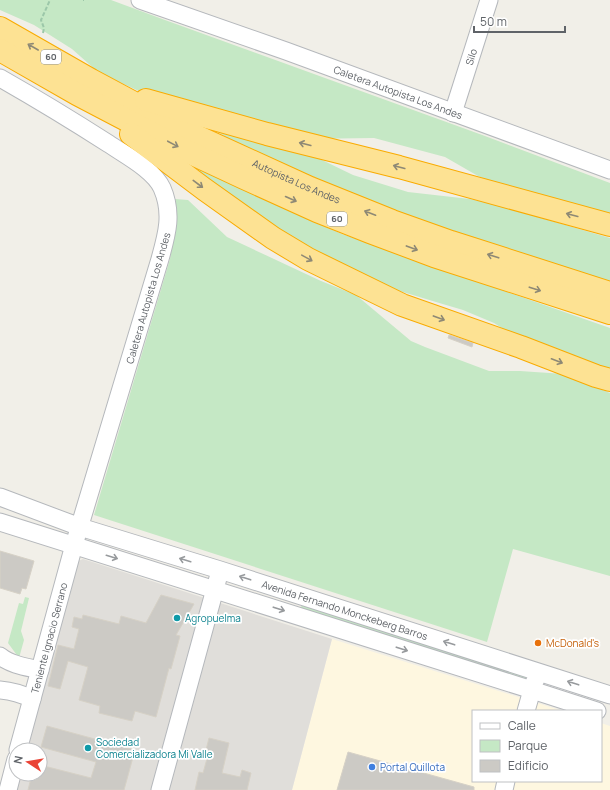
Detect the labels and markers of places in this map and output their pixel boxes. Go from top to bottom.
place label: Agropuelma [185,611,241,625]
marker: Agropuelma [172,613,182,623]
place label: McDonald's [546,636,599,650]
marker: McDonald's [533,638,543,648]
place label: Sociedad Comercializadora Mi Valle [96,735,213,761]
marker: Sociedad Comercializadora Mi Valle [83,743,93,753]
place label: Portal Quillota [380,760,445,774]
marker: Portal Quillota [367,762,377,772]

